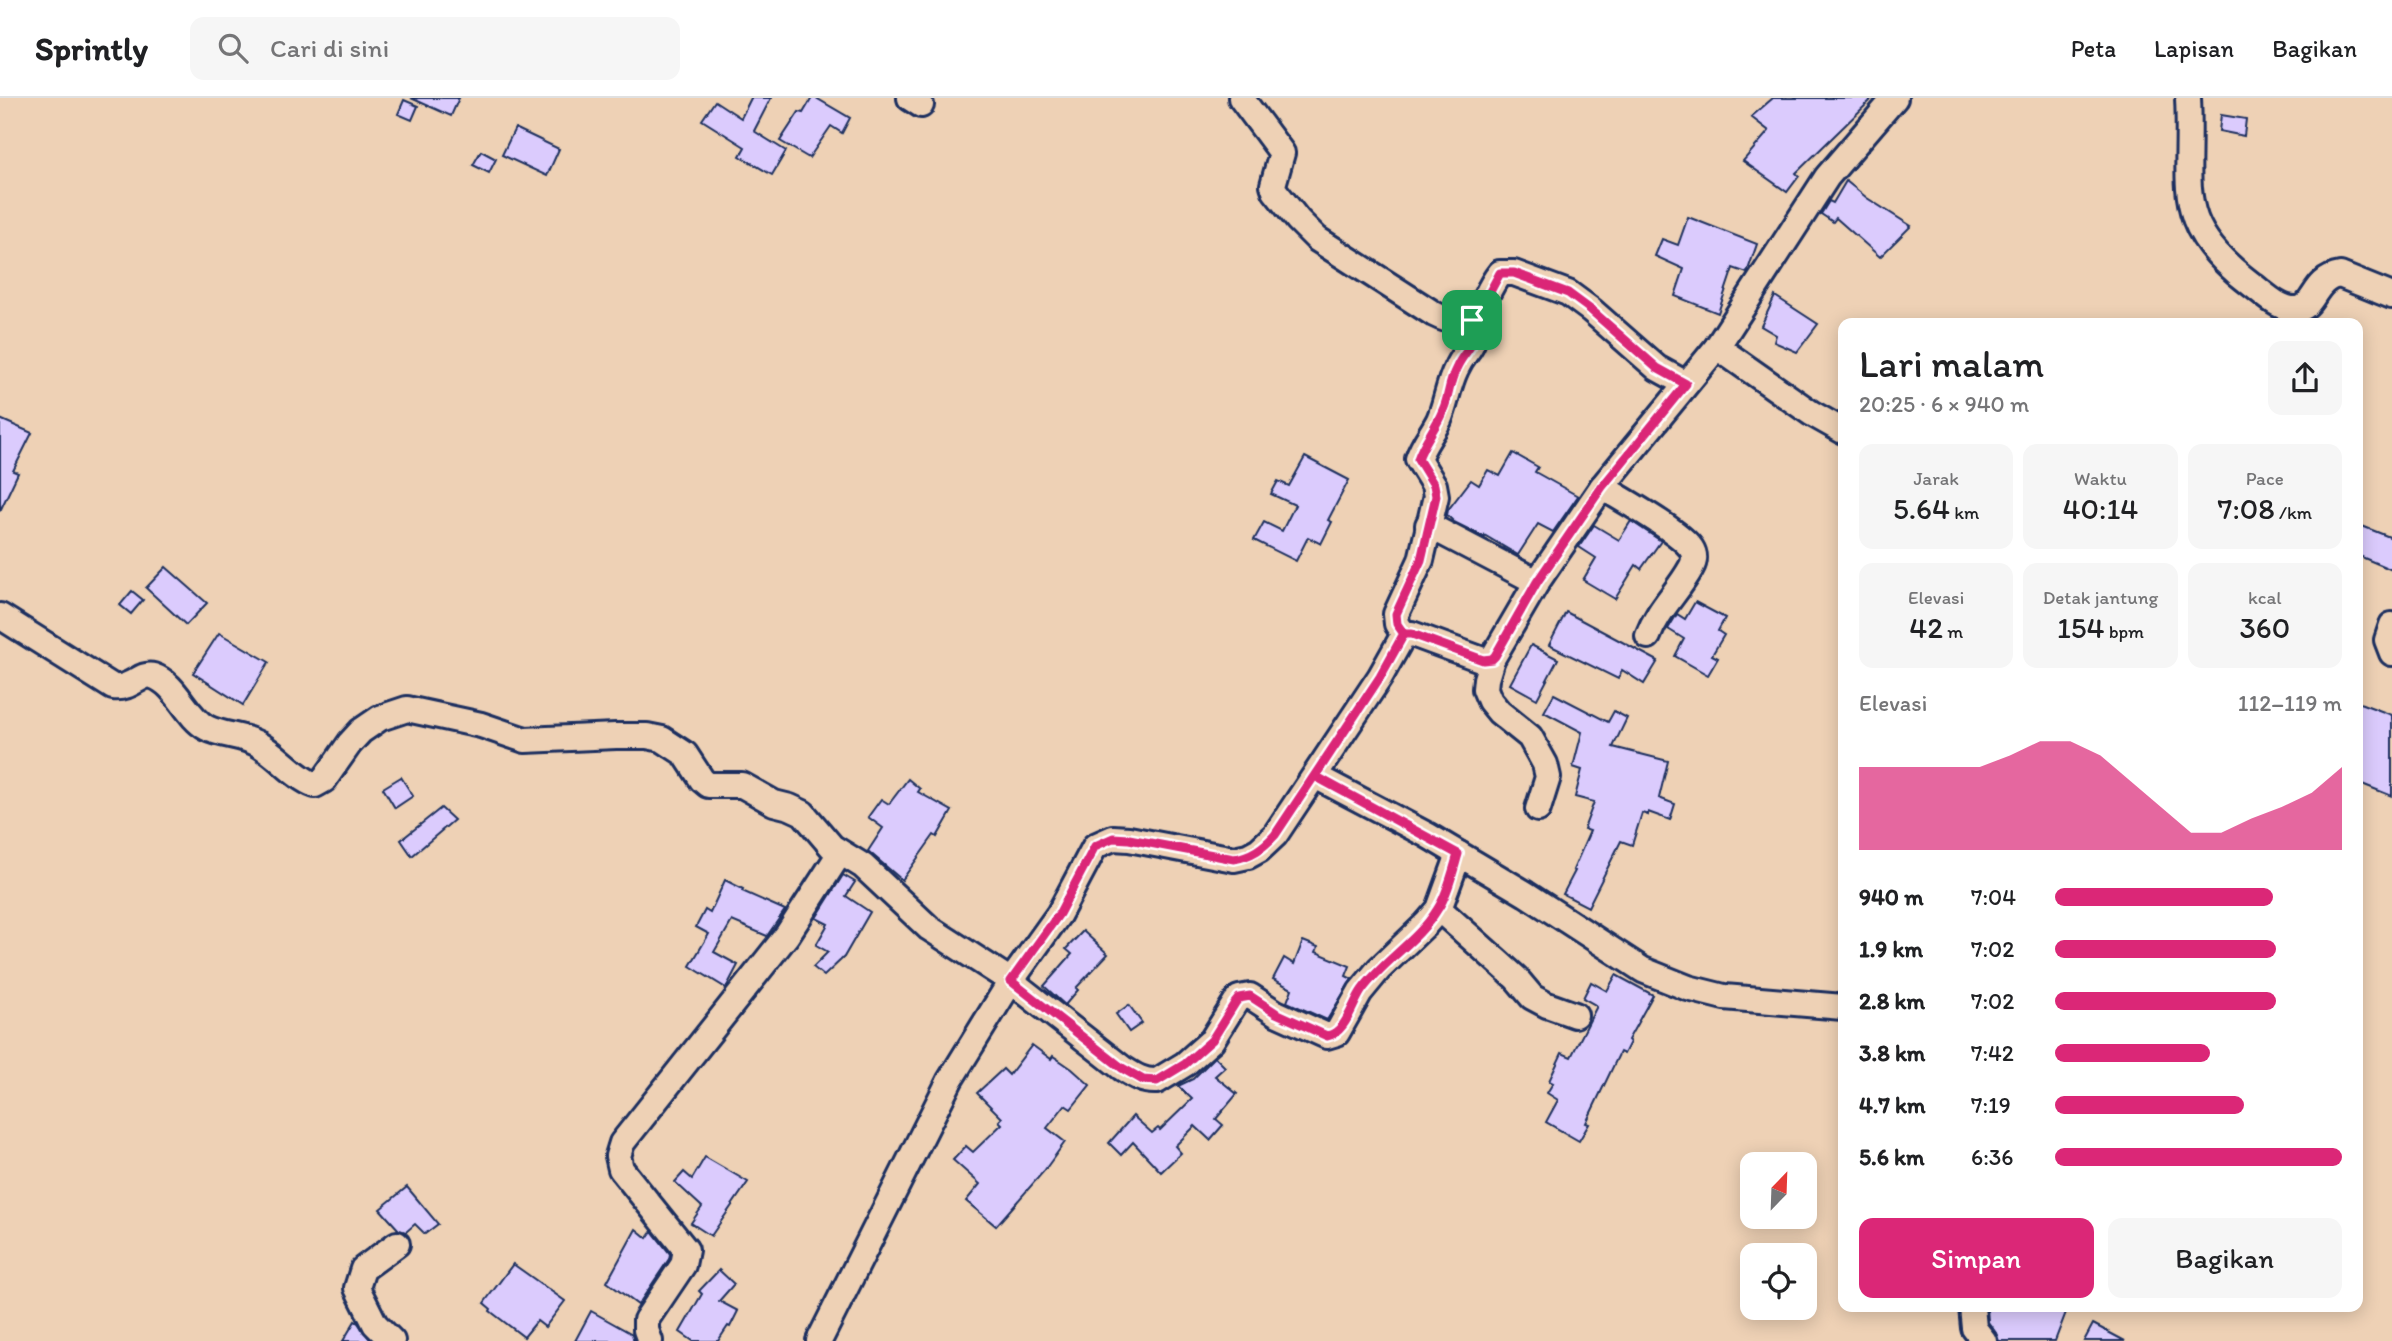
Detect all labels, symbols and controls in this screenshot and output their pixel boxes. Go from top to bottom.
search box [190,17,680,80]
text: Sprintly [35,29,148,68]
icon: search [214,29,252,67]
text: Cari di sini [270,32,389,64]
text: Peta [2071,34,2116,63]
text: Lapisan [2154,34,2234,63]
text: Bagikan [2272,34,2357,63]
pin [1442,290,1502,350]
icon: arrive [1453,301,1491,339]
text: Lari malam [1859,341,2044,387]
button: share [2268,341,2342,415]
text: 20:25 · 6 × 940 m [1859,390,2029,418]
text: Jarak [1913,467,1959,490]
text: Waktu [2074,467,2127,490]
text: Pace [2246,467,2284,490]
text: 5.64 [1893,490,1950,527]
text: 40:14 [2063,490,2138,527]
text: 7:08 [2218,490,2275,527]
text: km [1950,501,1979,524]
text: /km [2275,501,2312,524]
text: Elevasi [1908,586,1964,609]
text: Detak jantung [2043,586,2158,609]
text: kcal [2248,586,2282,609]
text: 42 [1909,609,1943,646]
text: 154 [2057,609,2105,646]
text: 360 [2239,609,2290,646]
text: m [1943,620,1963,643]
text: bpm [2105,620,2144,643]
text: Elevasi [1859,689,1927,717]
text: 112–119 m [2238,689,2342,717]
text: 940 m [1859,883,1924,911]
text: 7:04 [1971,883,2016,911]
text: 1.9 km [1859,935,1923,963]
text: 7:02 [1971,935,2014,963]
text: 2.8 km [1859,987,1925,1015]
text: 7:02 [1971,987,2014,1015]
text: 3.8 km [1859,1039,1925,1067]
text: 7:42 [1971,1039,2014,1067]
text: 4.7 km [1859,1091,1925,1119]
text: 7:19 [1971,1091,2011,1119]
text: 5.6 km [1859,1143,1924,1171]
text: 6:36 [1971,1143,2014,1171]
north arrow [1740,1152,1816,1228]
map controls [1740,1152,1817,1320]
button: Simpan [1859,1218,2094,1298]
button: Bagikan [2108,1218,2342,1298]
button: locate [1740,1243,1817,1320]

